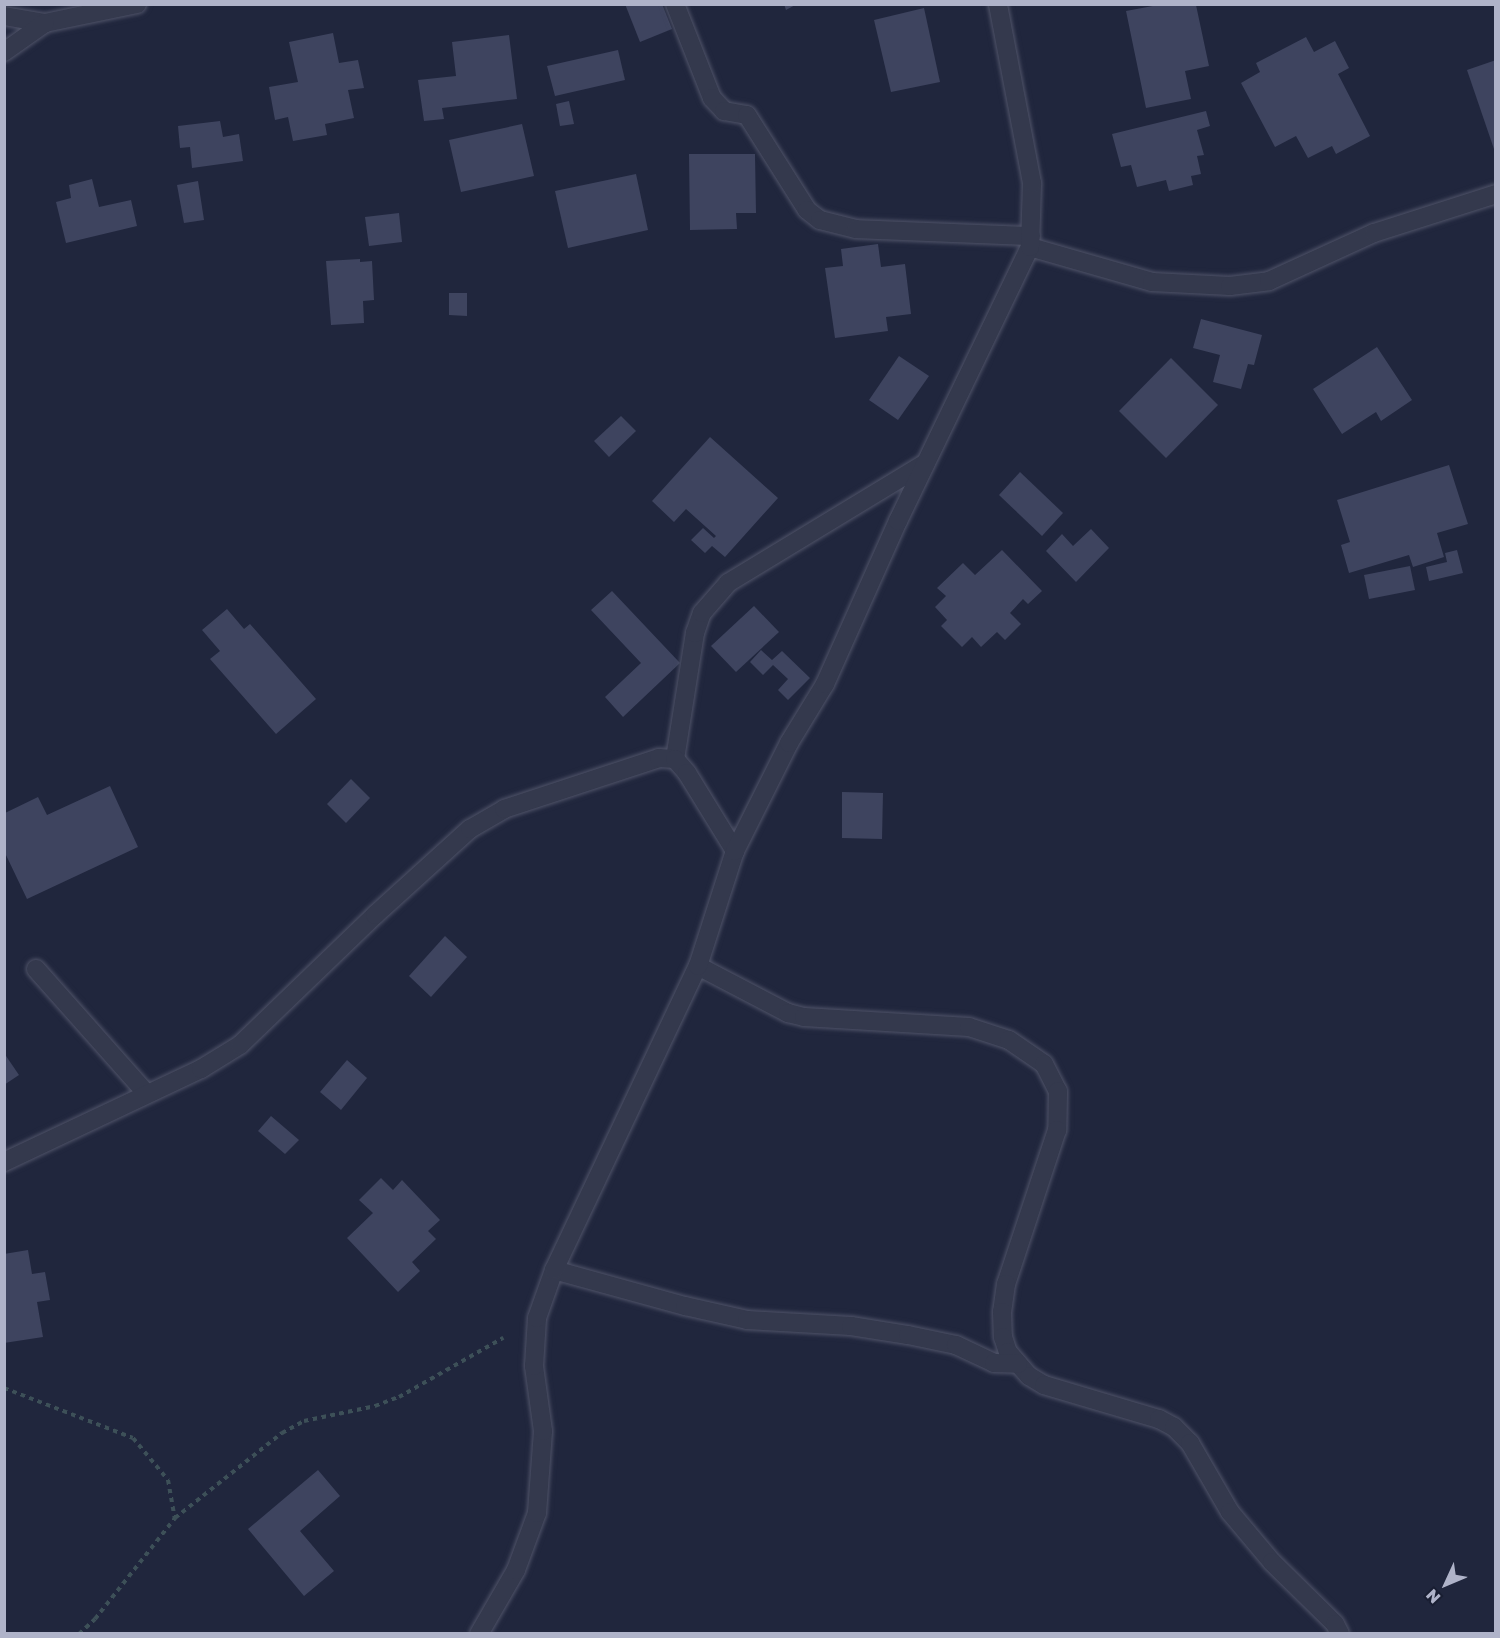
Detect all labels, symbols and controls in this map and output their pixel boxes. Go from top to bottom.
north arrow [1416,1554,1476,1614]
text: N [1422,1585,1444,1608]

